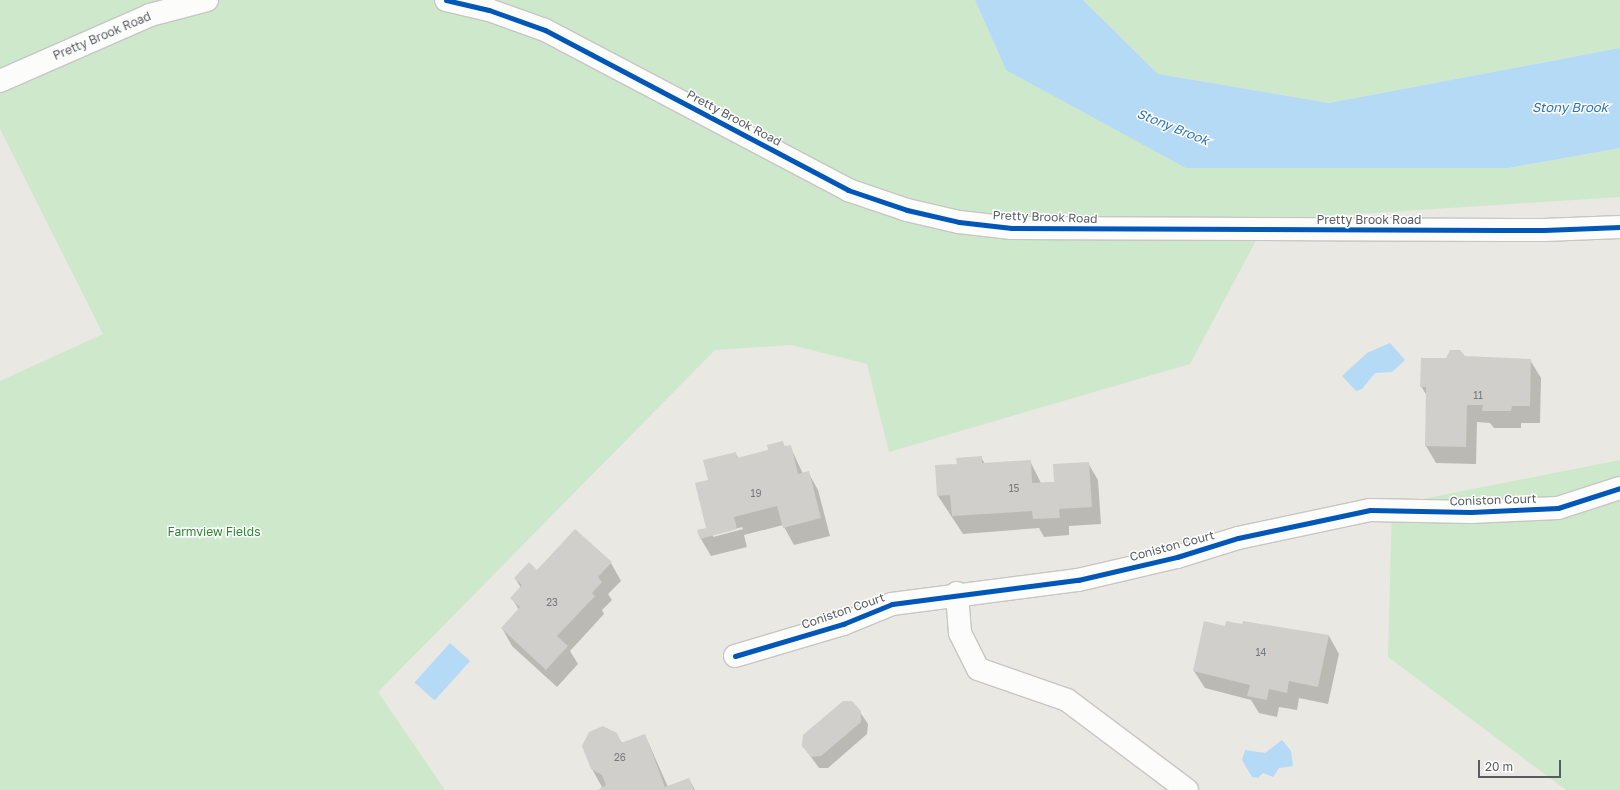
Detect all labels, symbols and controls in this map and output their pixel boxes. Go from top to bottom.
street label: Pretty Brook Road [51,9,153,63]
street label: Pretty Brook Road [684,87,784,149]
water label: Stony Brook [1532,99,1608,115]
water label: Stony Brook [1135,106,1211,148]
street label: Pretty Brook Road [992,208,1098,226]
street label: Pretty Brook Road [1317,213,1421,227]
house number: 11 [1473,390,1483,402]
house number: 15 [1009,483,1019,495]
house number: 19 [751,488,761,500]
street label: Coniston Court [1449,491,1537,509]
park label: Farmview Fields [167,525,261,539]
street label: Coniston Court [1128,528,1216,564]
street label: Coniston Court [800,590,886,632]
house number: 23 [546,597,558,609]
house number: 14 [1256,647,1266,659]
house number: 26 [614,752,626,764]
scale bar [1480,752,1563,778]
text: 20 m [1485,759,1513,774]

